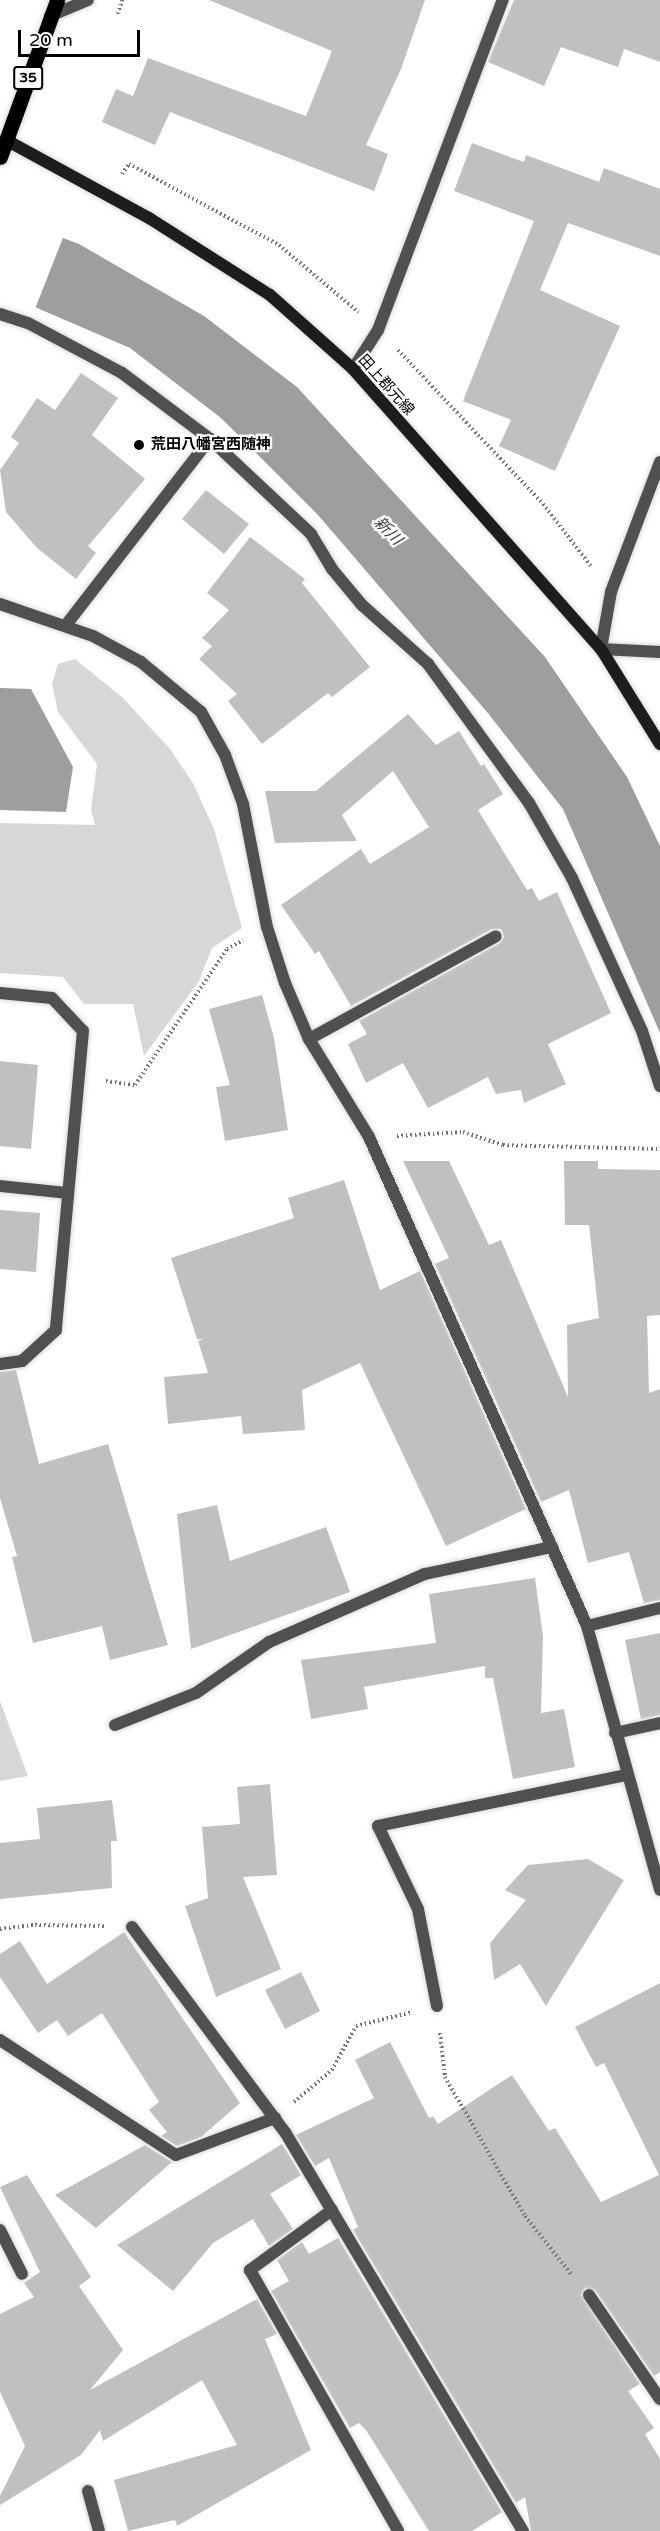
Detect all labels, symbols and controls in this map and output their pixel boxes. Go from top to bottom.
scale bar [21,18,142,56]
text: 20 m [29,29,73,51]
road number: 35 [13,67,43,89]
street label: 田上郡元線 [354,351,418,419]
place label: 荒田八幡宮西随神 [151,436,271,454]
marker: 荒田八幡宮西随神 [132,438,146,452]
water label: 新川 [370,513,406,549]

